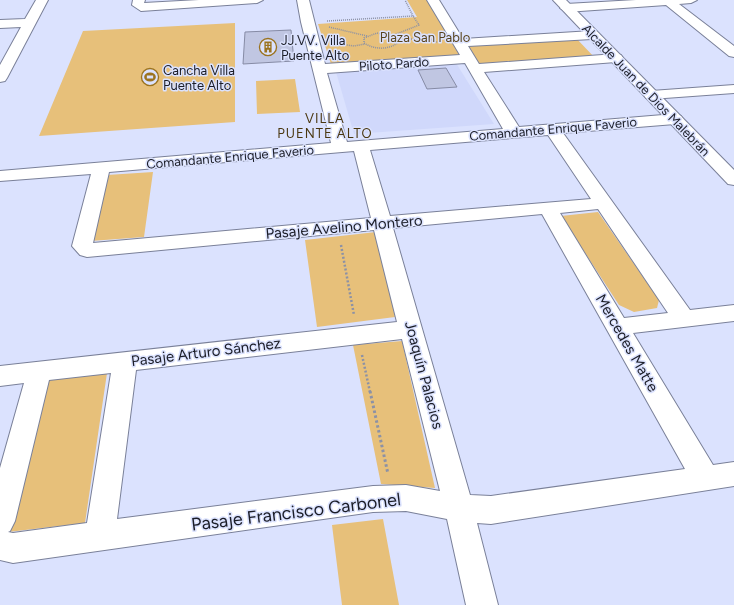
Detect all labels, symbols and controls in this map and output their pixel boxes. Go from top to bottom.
street label: Alcalde Juan de Dios Malebrán [579,21,713,159]
park label: Plaza San Pablo [380,30,470,45]
place label: JJ.VV. Villa Puente Alto [281,33,349,63]
building icon: JJ.VV. Villa Puente Alto [258,37,278,57]
street label: Piloto Pardo [358,54,430,74]
place label: Cancha Villa Puente Alto [163,63,235,93]
sports icon: Cancha Villa Puente Alto [140,67,160,87]
district label: VILLA PUENTE ALTO [277,111,373,141]
street label: Comandante Enrique Faverio [469,114,637,144]
street label: Comandante Enrique Faverio [146,142,314,172]
street label: Pasaje Avelino Montero [265,211,424,243]
street label: Mercedes Matte [592,291,662,395]
street label: Joaquín Palacios [401,319,447,431]
street label: Pasaje Arturo Sánchez [130,334,282,370]
street label: Pasaje Francisco Carbonel [190,488,402,536]

